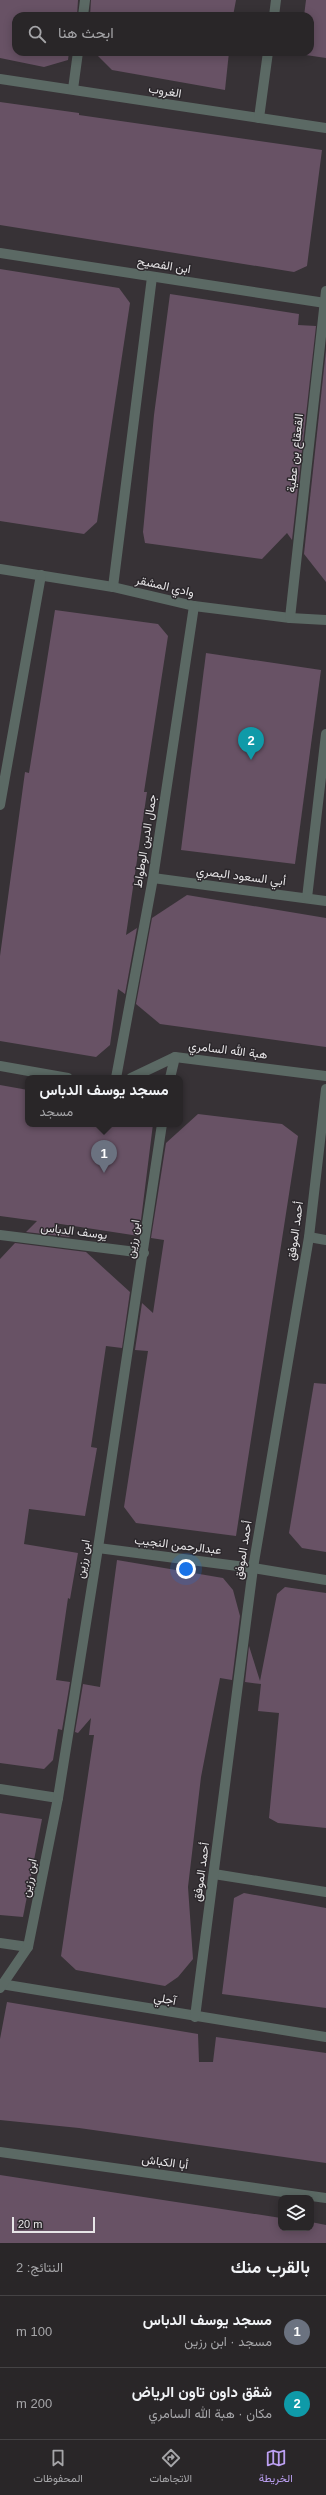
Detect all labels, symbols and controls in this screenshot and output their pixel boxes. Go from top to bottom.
search box [12,12,314,56]
icon: search [26,23,48,45]
text: ابحث هنا [58,24,114,41]
street label: الغروب [147,81,183,102]
street label: ابن الفصيح [136,254,192,278]
street label: القعقاع بن عطية [284,413,308,493]
street label: وادي المشقر [133,572,196,602]
pin: 2 [238,727,264,760]
street label: جمال الدين الوطواط [131,793,160,889]
street label: أبي السعود البصري [195,864,287,891]
street label: هبة الله السامري [187,1038,268,1065]
popup [25,1075,183,1127]
text: مسجد يوسف الدباس [39,1081,169,1098]
text: مسجد [39,1104,73,1119]
pin: 1 [91,1140,117,1173]
street label: أحمد الموفق [284,1200,307,1262]
street label: ابن رزين [123,1219,144,1260]
street label: يوسف الدباس [40,1220,108,1243]
street label: أحمد الموفق [231,1519,256,1581]
street label: عبدالرحمن النجيب [134,1533,222,1558]
street label: ابن رزين [73,1539,94,1580]
your location [176,1559,196,1579]
street label: أحمد الموفق [190,1841,213,1903]
street label: ابن رزين [18,1857,41,1899]
street label: آجلي [152,1990,178,2011]
street label: أبا الكباش [141,2152,189,2173]
map controls [278,2195,314,2231]
button: layers [278,2195,314,2231]
scale bar [12,2215,95,2234]
text: 20 m [18,2218,42,2230]
text: بالقرب منك [231,2258,310,2277]
text: النتائج: 2 [16,2260,63,2275]
text: مسجد يوسف الدباس [143,2311,272,2328]
text: 100 m [16,2324,52,2339]
text: 1 [293,2324,301,2339]
text: مسجد · ابن رزين [184,2334,272,2349]
text: شقق داون تاون الرياض [132,2383,272,2400]
text: 200 m [16,2396,52,2411]
text: 2 [293,2396,301,2411]
text: مكان · هبة الله السامري [149,2406,272,2421]
tab: المحفوظات [33,2447,83,2488]
tab: الاتجاهات [149,2447,192,2488]
tab: الخريطة [259,2447,293,2488]

